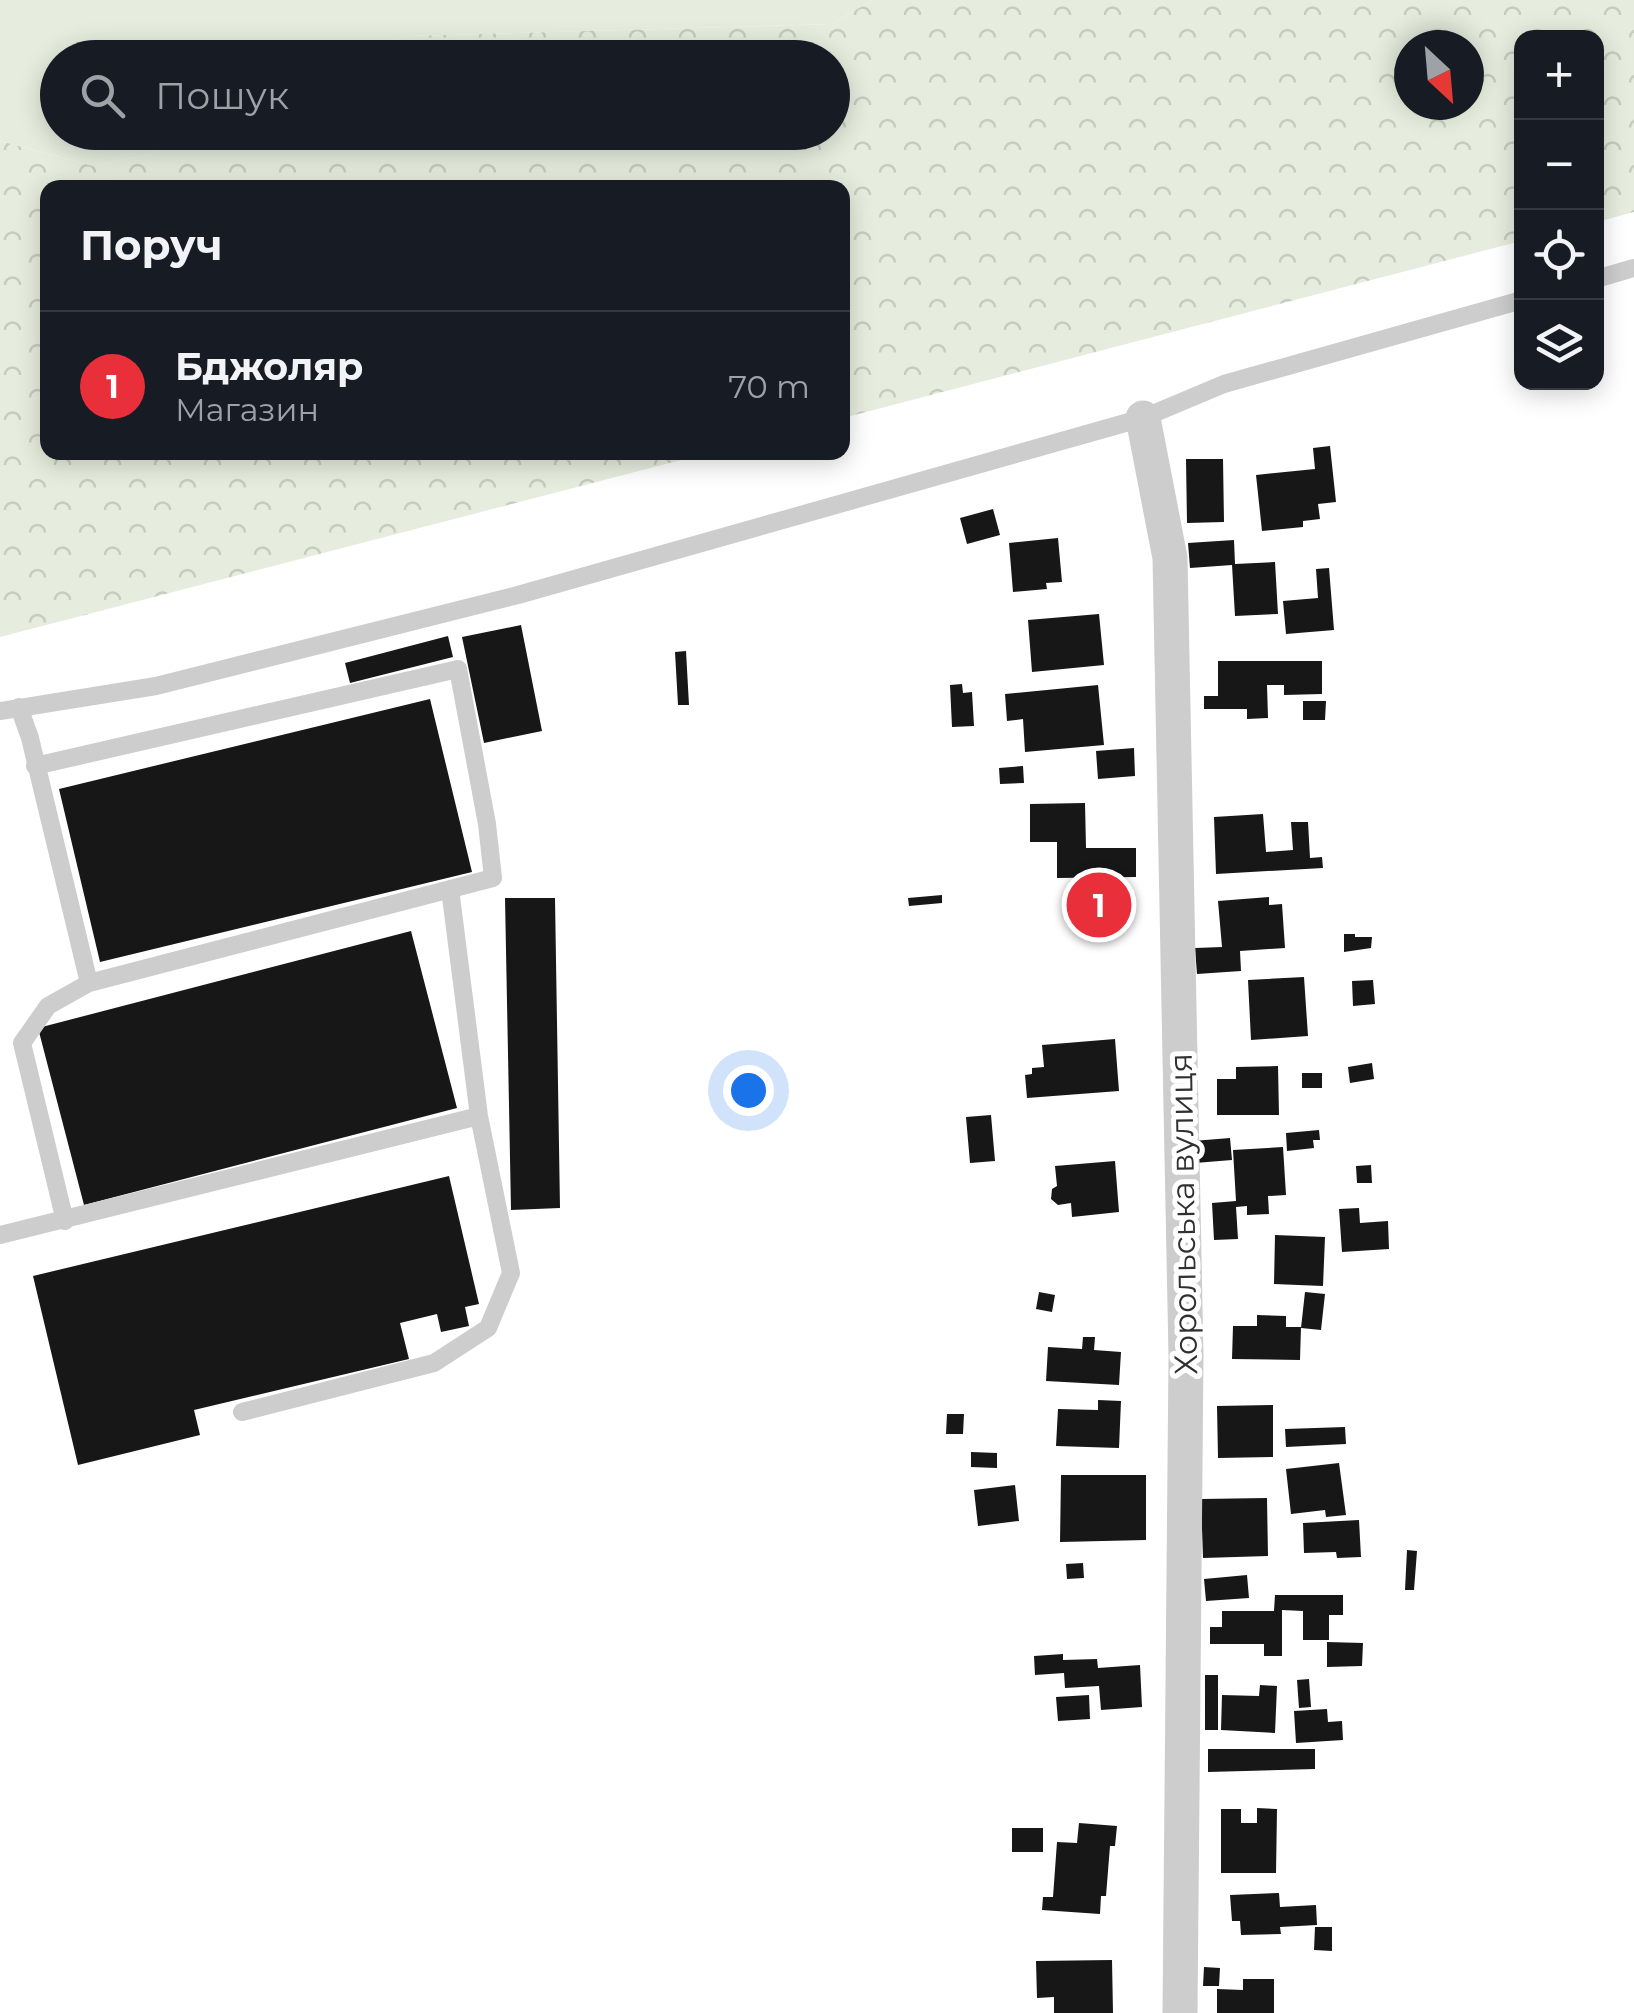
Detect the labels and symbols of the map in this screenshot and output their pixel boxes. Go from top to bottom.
north arrow [1394,30,1484,120]
pin: 1 [1066,868,1132,942]
street label: Хорольська вулиця [1161,1053,1205,1375]
your location [723,1065,774,1116]

